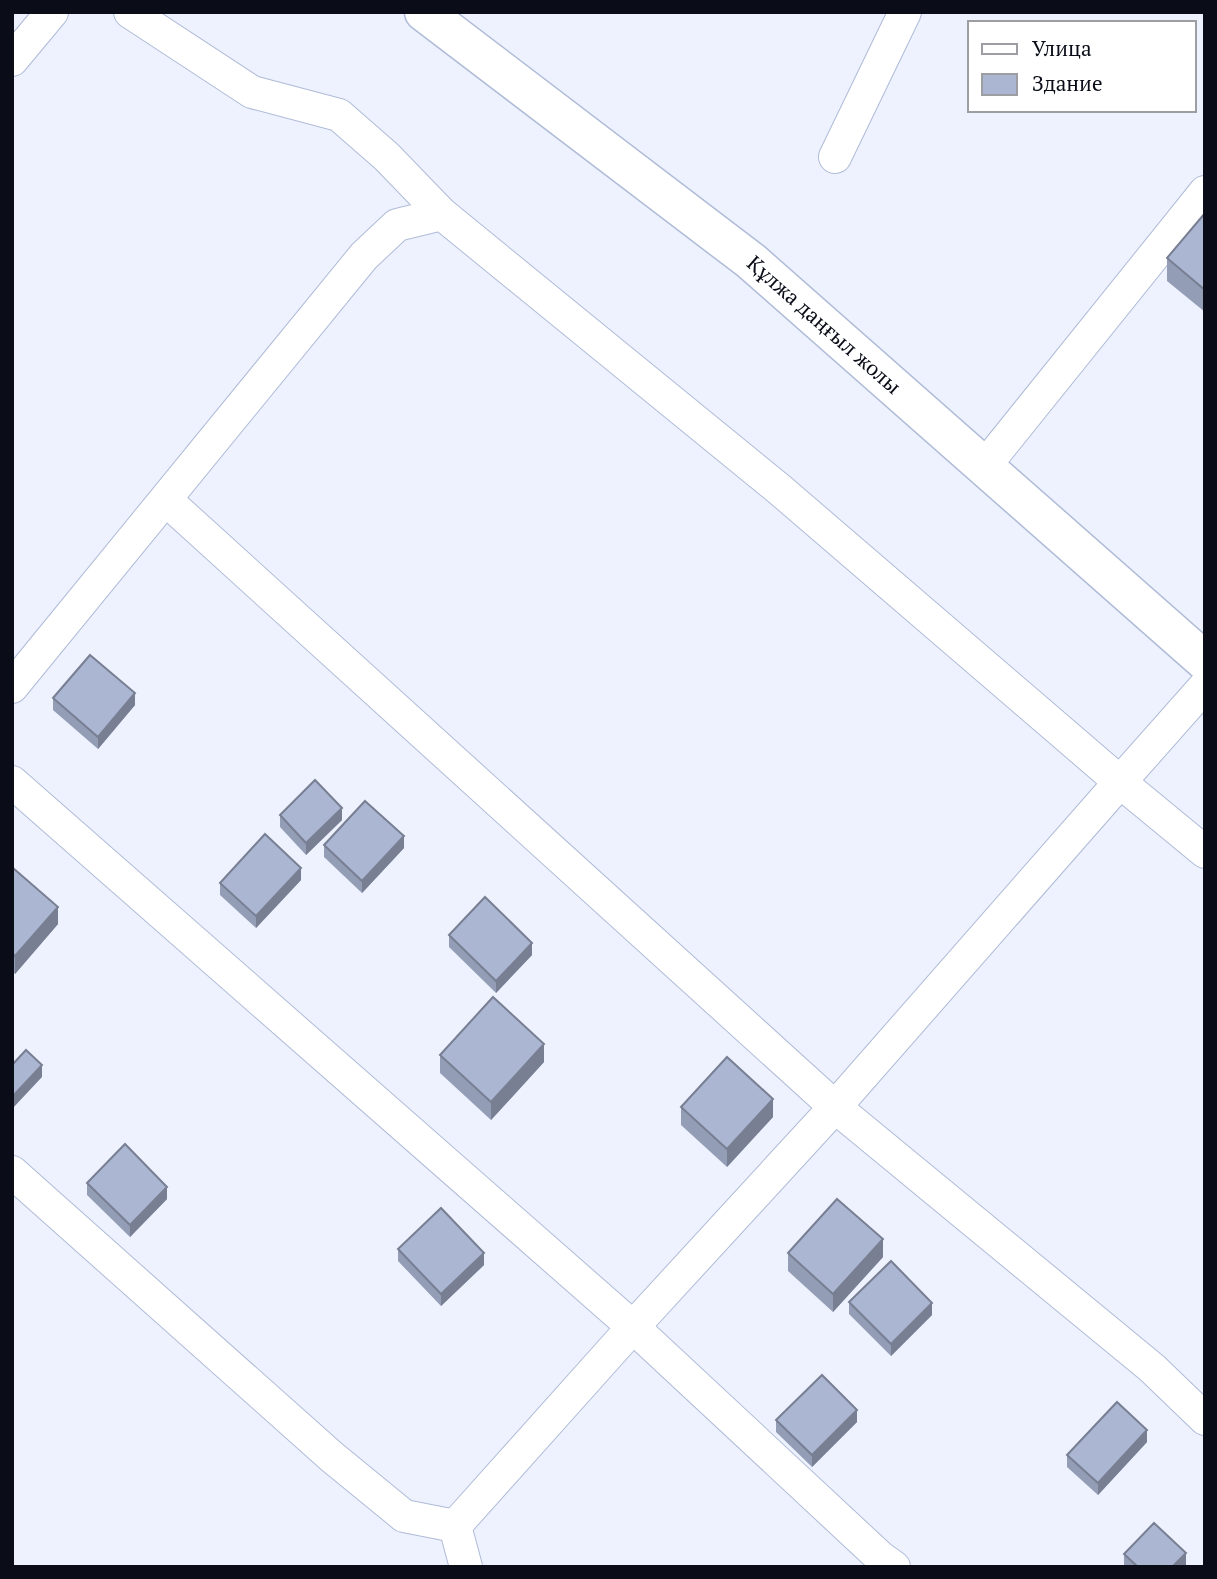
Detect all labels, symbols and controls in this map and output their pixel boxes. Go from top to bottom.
legend [968,21,1196,112]
text: Улица [1032,34,1092,62]
text: Здание [1032,69,1103,97]
street label: Құлжа даңғыл жолы [741,249,907,400]

